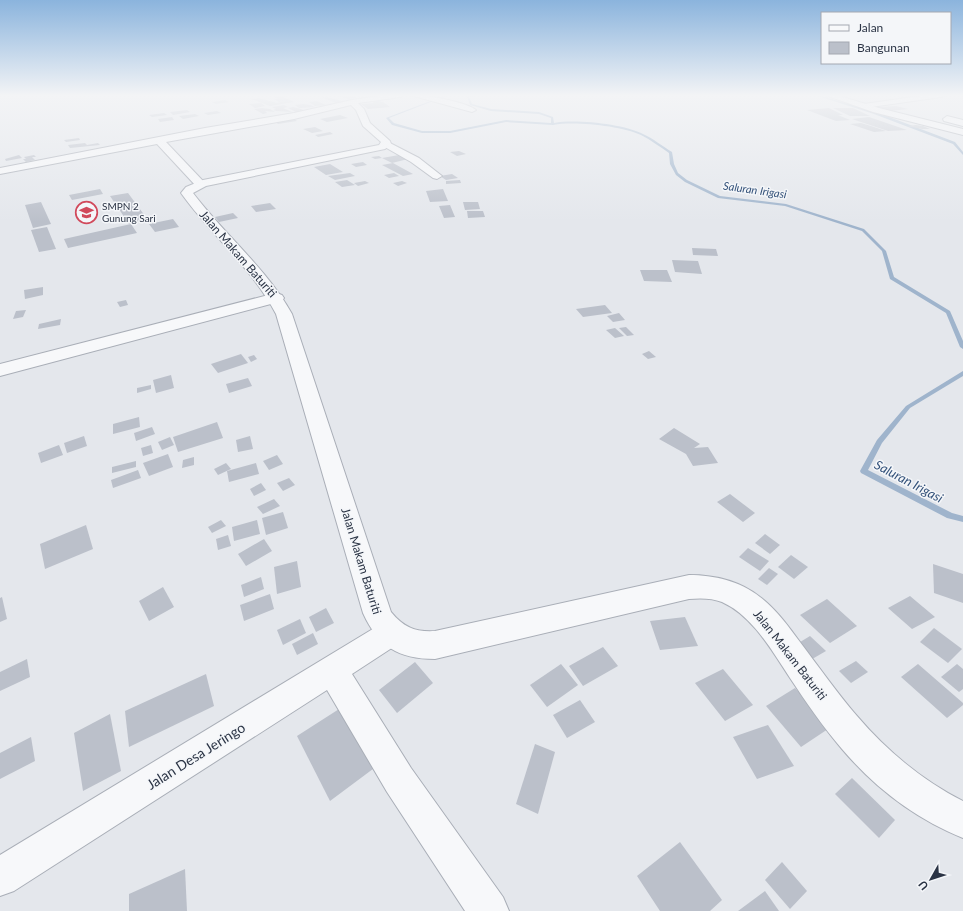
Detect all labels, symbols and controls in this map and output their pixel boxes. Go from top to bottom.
legend [821,12,951,64]
text: Jalan [857,20,883,35]
text: Bangunan [857,40,910,55]
water label: Saluran Irigasi [723,179,788,200]
school or university icon: SMPN 2 Gunung Sari [73,199,99,225]
place label: SMPN 2 Gunung Sari [102,200,156,224]
street label: Jalan Makam Baturiti [196,207,280,300]
water label: Saluran Irigasi [872,456,946,506]
street label: Jalan Makam Baturiti [338,506,385,616]
street label: Jalan Makam Baturiti [750,607,830,703]
street label: Jalan Desa Jeringo [143,718,248,793]
north arrow [911,859,951,899]
text: U [915,878,930,893]

